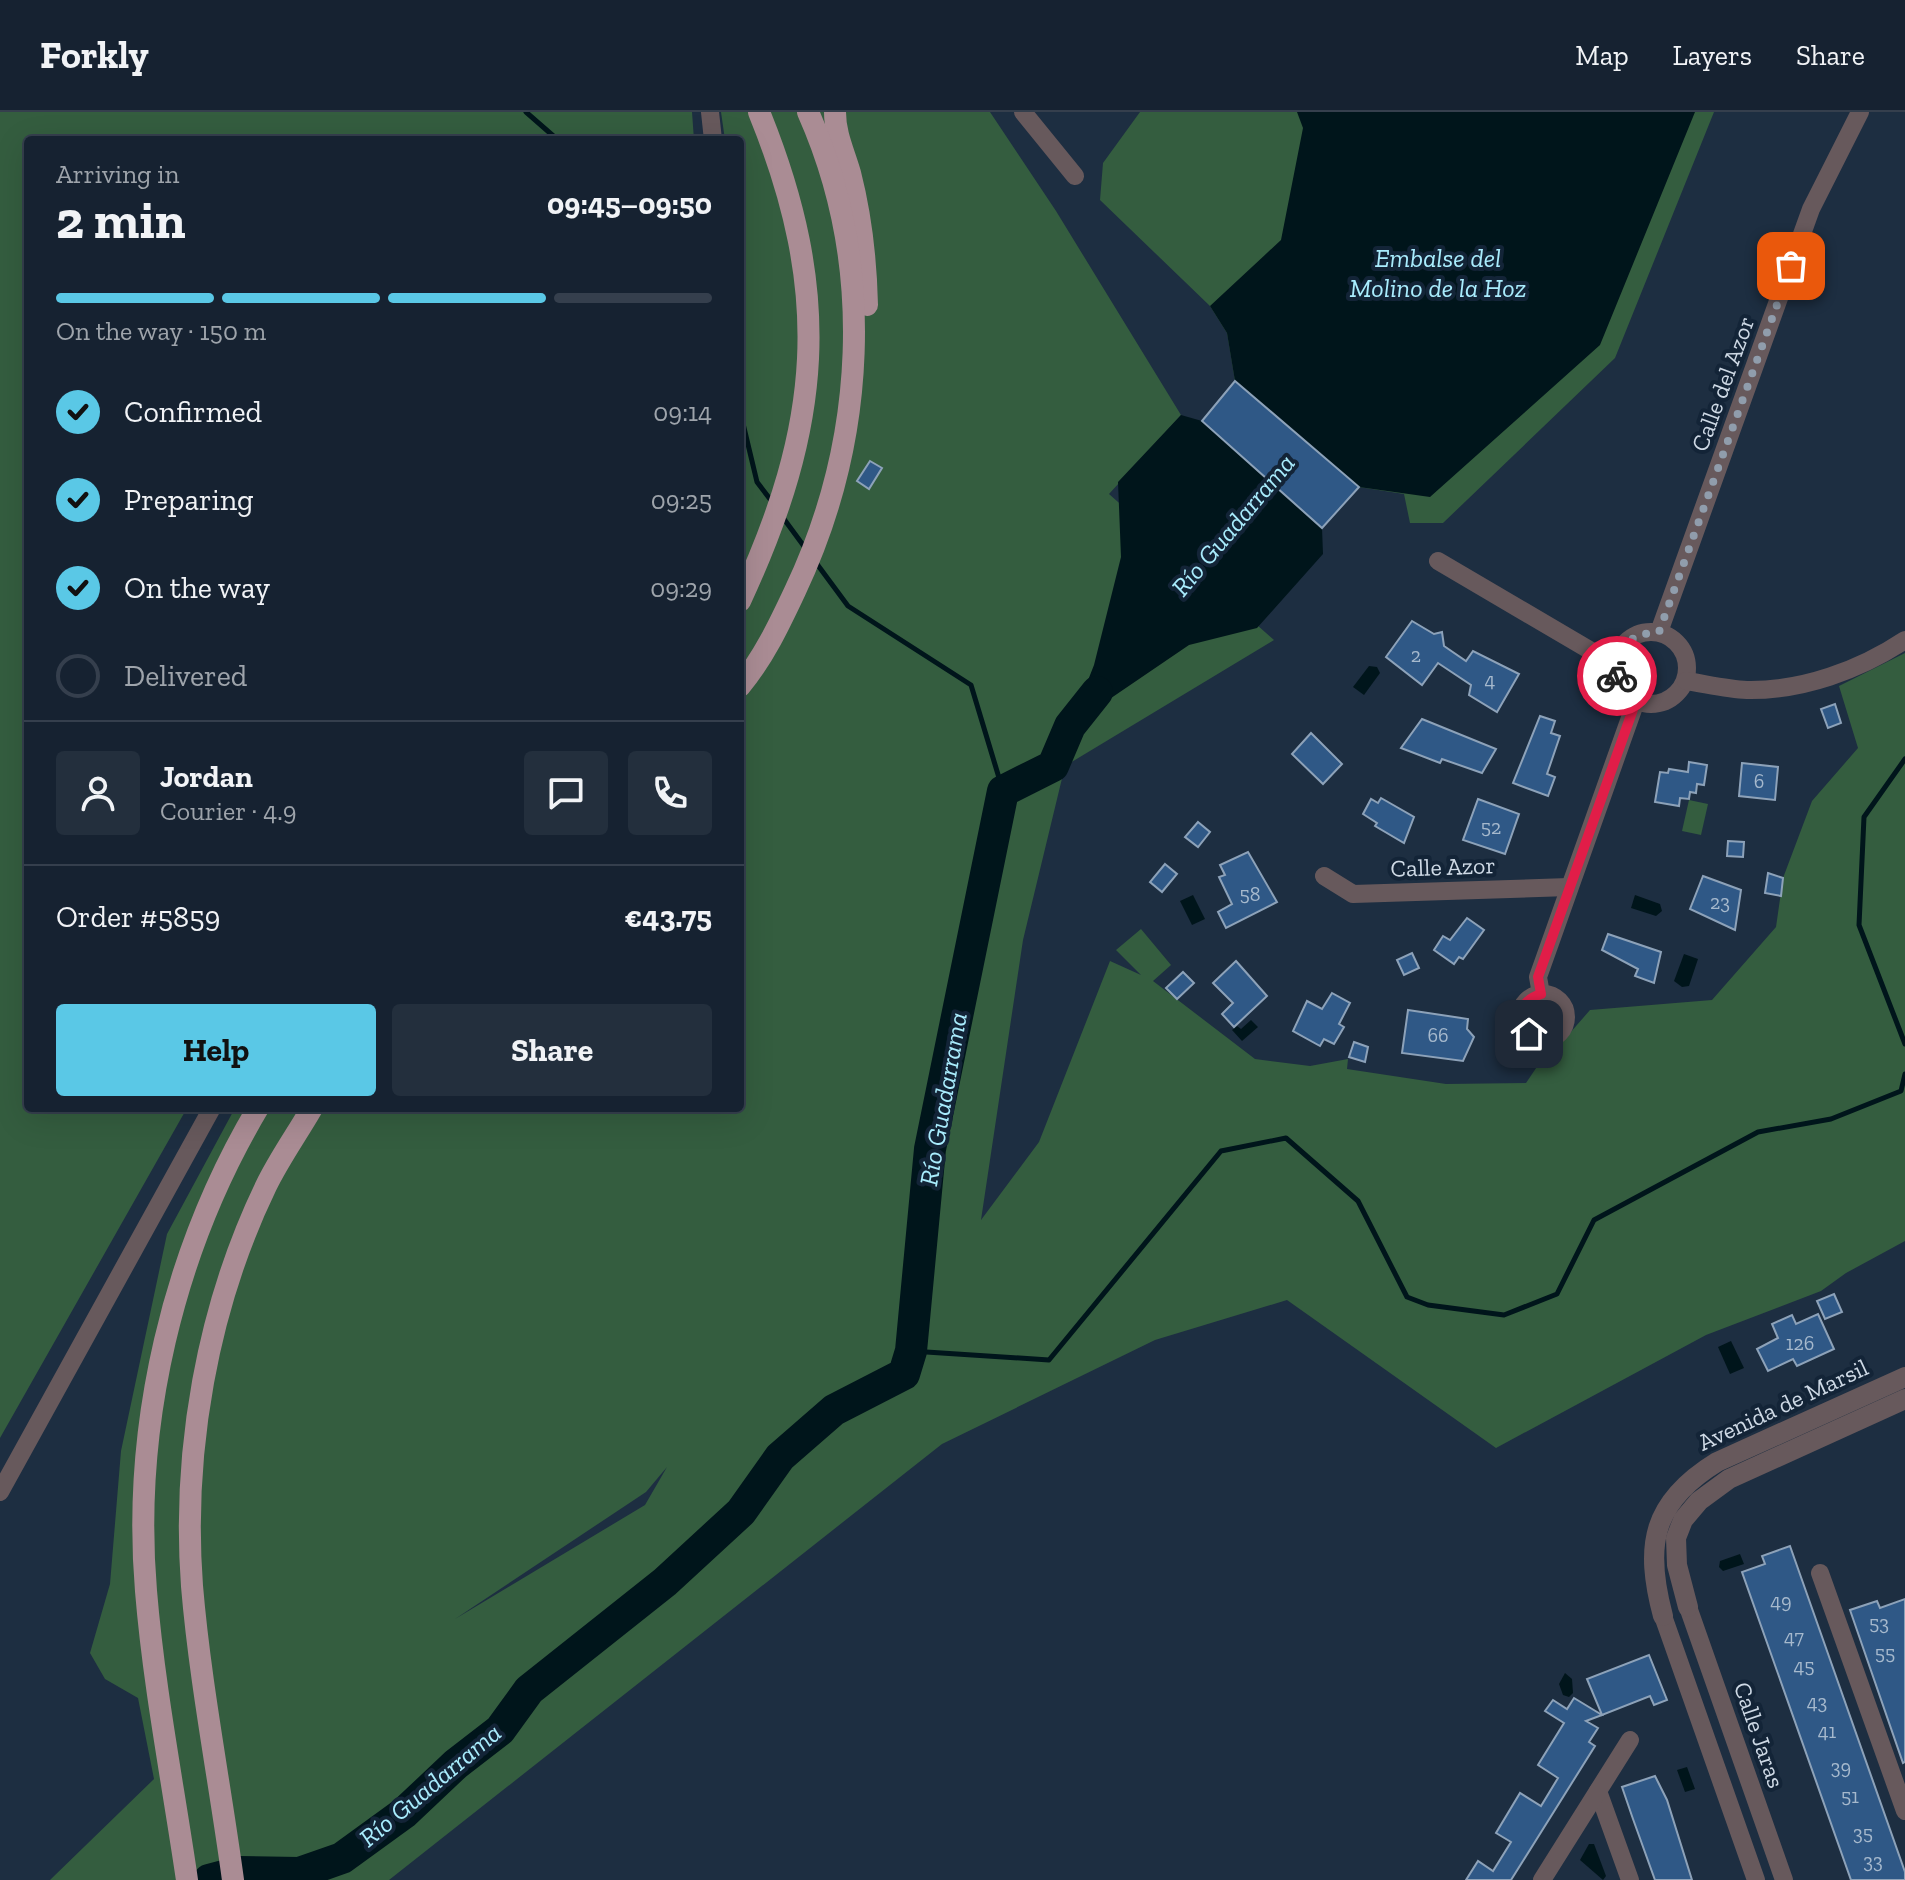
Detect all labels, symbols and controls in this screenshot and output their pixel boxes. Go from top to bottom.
text: Forkly [40,32,149,78]
text: Map [1575,39,1629,72]
text: Layers [1673,39,1752,72]
text: Share [1796,39,1865,72]
text: Arriving in [56,158,179,190]
text: 09:45–09:50 [547,186,712,222]
text: 2 min [56,189,186,251]
pin [1757,232,1825,300]
water label: Embalse del Molino de la Hoz [1350,242,1526,304]
icon: bag [1769,244,1813,288]
street label: Calle del Azor [1685,313,1760,455]
text: On the way · 150 m [56,315,266,347]
icon: check [56,390,100,434]
text: Confirmed [124,394,262,430]
text: 09:14 [653,396,712,428]
water label: Río Guadarrama [1164,447,1302,603]
icon: check [56,478,100,522]
text: Preparing [124,482,254,518]
text: 09:25 [651,484,712,516]
icon: check [56,566,100,610]
text: On the way [124,570,270,606]
text: 09:29 [650,572,712,604]
courier [1577,636,1657,716]
house number: 2 [1411,643,1421,667]
icon: bike [1595,654,1639,698]
text: Delivered [124,658,247,694]
house number: 4 [1485,668,1496,692]
button: person [56,751,140,835]
button: chat [524,751,608,835]
button: phone [628,751,712,835]
text: Jordan [160,759,253,795]
house number: 6 [1754,769,1764,793]
text: Courier · 4.9 [160,795,296,827]
house number: 52 [1481,815,1501,839]
street label: Calle Azor [1390,850,1496,883]
house number: 58 [1240,882,1261,906]
house number: 23 [1710,890,1730,914]
text: Order #5859 [56,899,221,935]
text: €43.75 [625,899,712,935]
pin [1495,1000,1563,1068]
button: Help [56,1004,376,1096]
button: Share [392,1004,712,1096]
water label: Río Guadarrama [912,1010,974,1188]
icon: home [1507,1012,1551,1056]
house number: 66 [1427,1023,1449,1047]
house number: 126 [1786,1331,1814,1355]
street label: Avenida de Marsil [1693,1352,1872,1457]
house number: 49 [1770,1589,1792,1613]
house number: 53 [1869,1611,1889,1635]
house number: 47 [1784,1625,1805,1649]
house number: 55 [1875,1641,1895,1665]
house number: 45 [1793,1654,1815,1678]
street label: Calle Jaras [1728,1678,1791,1792]
house number: 43 [1807,1690,1827,1714]
water label: Río Guadarrama [352,1716,508,1854]
house number: 41 [1818,1719,1837,1743]
house number: 39 [1831,1755,1851,1779]
house number: 51 [1841,1784,1859,1808]
house number: 35 [1853,1821,1873,1845]
house number: 33 [1863,1849,1883,1873]

